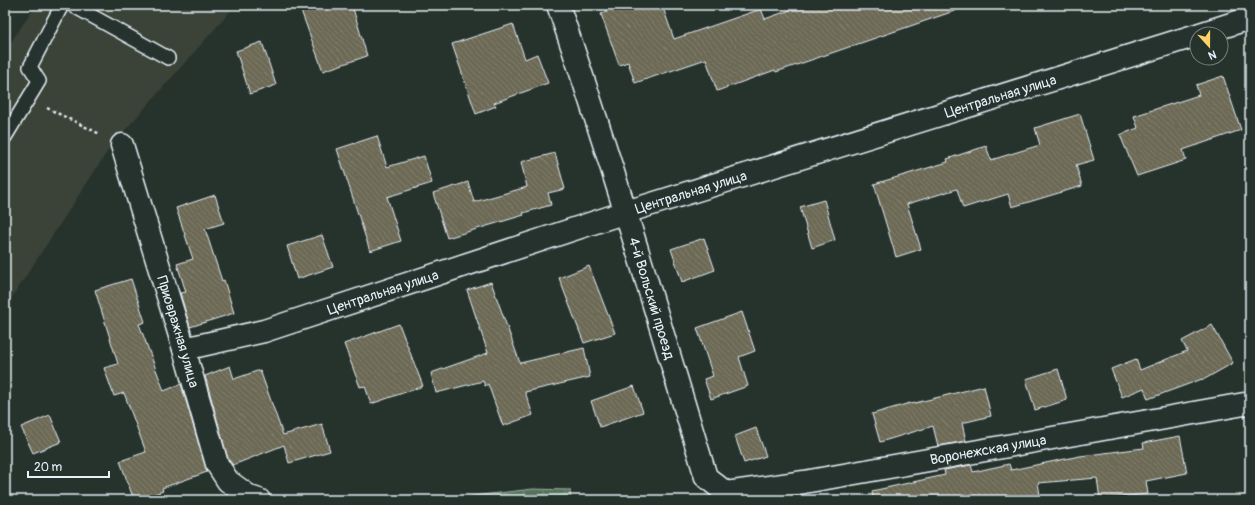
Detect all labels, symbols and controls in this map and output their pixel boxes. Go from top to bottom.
north arrow [1189,26,1229,66]
text: N [1206,47,1218,62]
street label: Центральная улица [943,71,1058,122]
street label: Центральная улица [633,167,749,218]
street label: 4-й Вольский проезд [625,235,678,362]
street label: Центральная улица [325,266,441,319]
street label: Приовражная улица [153,274,203,390]
street label: Воронежская улица [929,431,1048,469]
scale bar [28,453,109,479]
text: 20 m [34,460,63,475]

